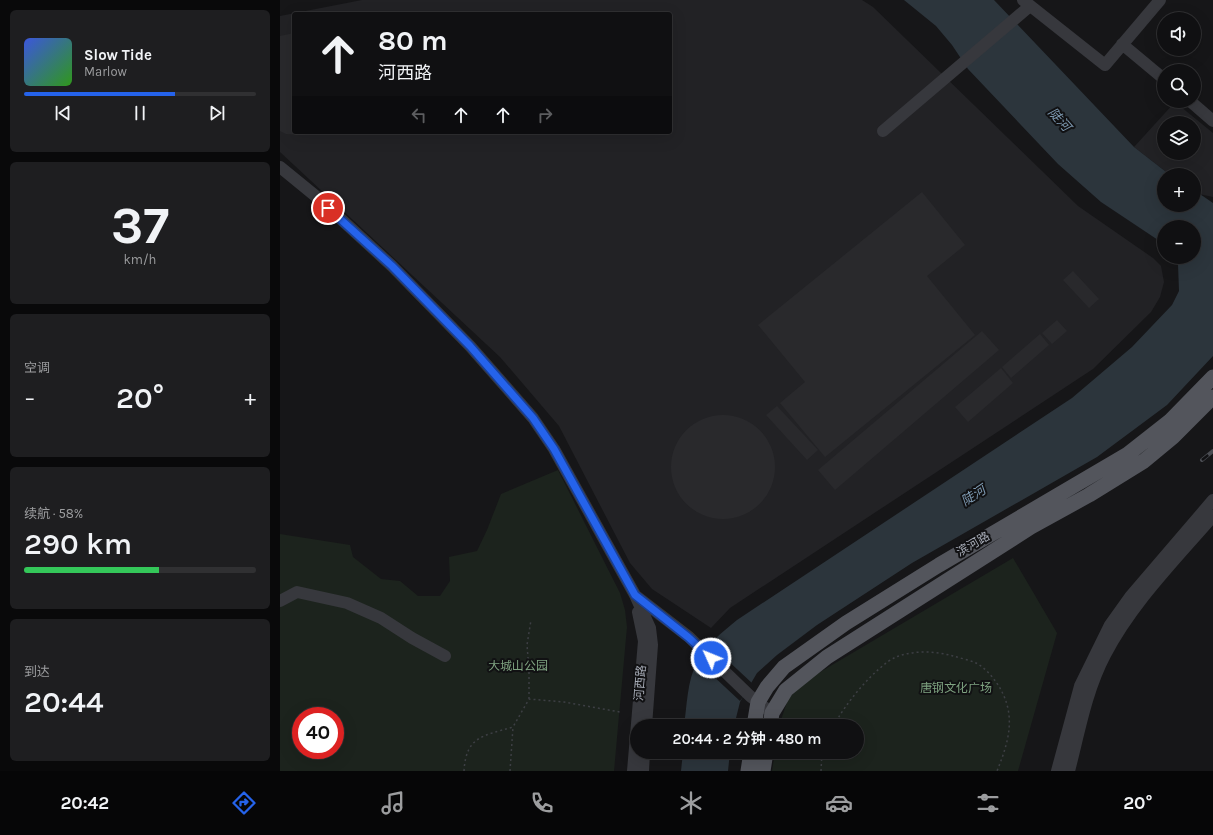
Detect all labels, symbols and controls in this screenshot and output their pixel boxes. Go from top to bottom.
map controls [1157,12,1201,264]
button: sound [1157,12,1201,56]
text: 80 m [378,24,447,57]
icon: ahead [312,28,364,80]
text: Slow Tide [84,46,152,64]
text: 河西路 [378,62,432,84]
text: Marlow [84,64,127,79]
button: search [1157,64,1201,108]
icon: previous [52,102,74,124]
icon: pause [129,102,151,124]
icon: next [206,102,228,124]
icon: left [408,104,430,126]
icon: ahead [450,104,472,126]
icon: ahead [492,104,514,126]
icon: right [534,104,556,126]
water label: 陡河 [1045,105,1076,136]
button: layers [1157,116,1201,160]
button: + [1157,168,1201,212]
pin [311,191,345,225]
text: 37 [111,195,169,256]
icon: arrive [317,197,339,219]
button: − [1157,220,1201,264]
text: km/h [124,252,156,267]
text: 空调 [24,360,50,375]
text: 20° [116,380,164,416]
text: − [24,385,36,411]
text: + [244,385,256,411]
water label: 陡河 [958,480,991,509]
text: 续航 · 58% [24,506,83,521]
text: 290 km [24,526,132,562]
street label: 滨河路 [954,529,992,559]
position arrow [690,637,732,679]
park label: 大城山公园 [488,659,548,673]
text: 到达 [24,664,50,679]
street label: 河西路 [631,664,649,702]
park label: 唐钢文化广场 [920,681,992,695]
text: 20:44 [24,684,103,720]
speed limit sign: 40 [292,707,344,759]
text: 20:44 · 2 分钟 · 480 m [672,730,822,748]
icon: directions [230,789,258,817]
icon: music [379,789,407,817]
icon: phone [528,789,556,817]
icon: climate [677,789,705,817]
icon: car [825,789,853,817]
icon: filters [974,789,1002,817]
text: 20:42 [60,792,109,814]
text: 20° [1123,792,1152,814]

